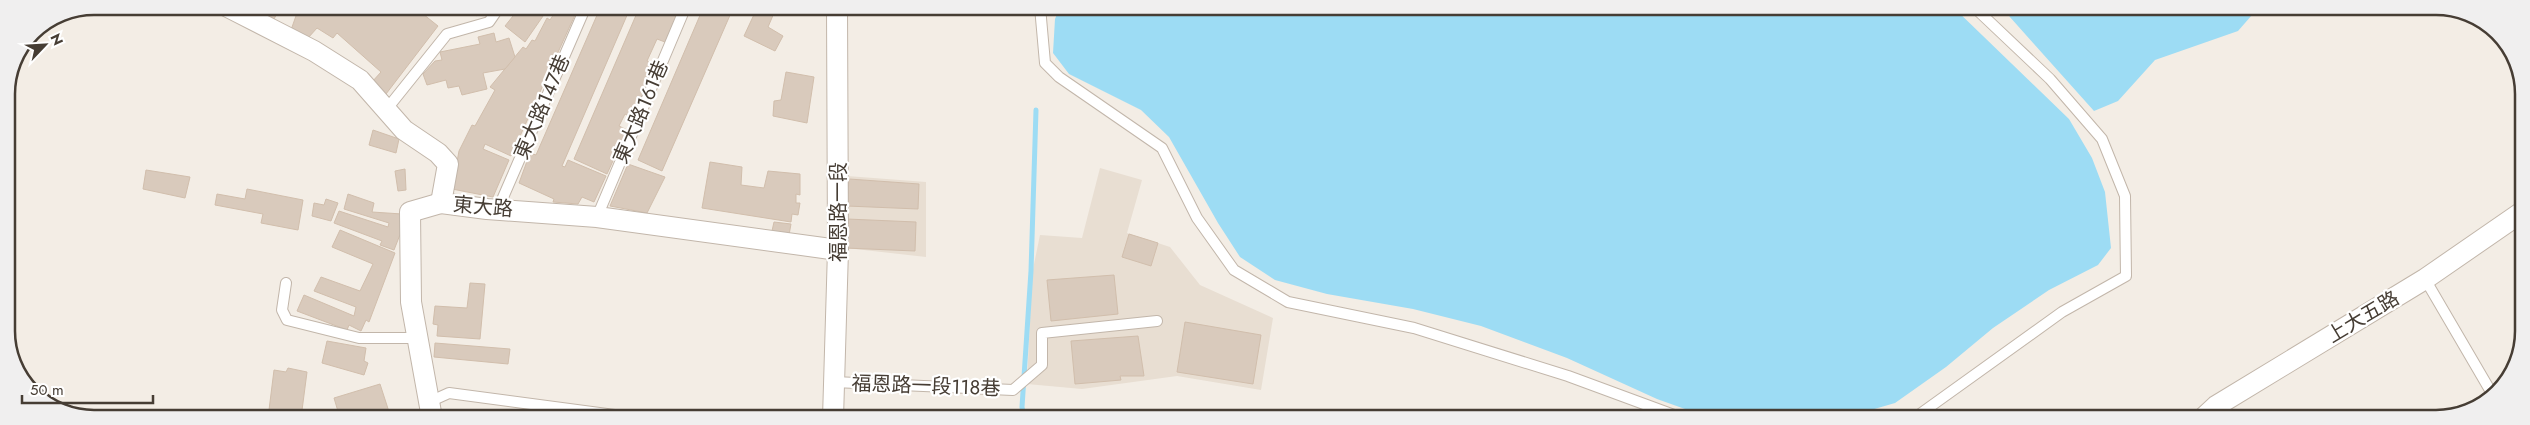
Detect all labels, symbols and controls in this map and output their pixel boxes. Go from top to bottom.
north arrow [20,20,70,70]
text: N [45,30,68,49]
street label: 東大路147巷 [507,50,577,164]
street label: 東大路161巷 [606,56,676,168]
street label: 福恩路一段 [824,162,853,262]
street label: 東大路 [452,190,514,224]
street label: 上大五路 [2321,284,2405,350]
street label: 福恩路一段118巷 [851,369,1001,403]
scale bar [22,372,154,404]
text: 50 m [30,379,64,401]

